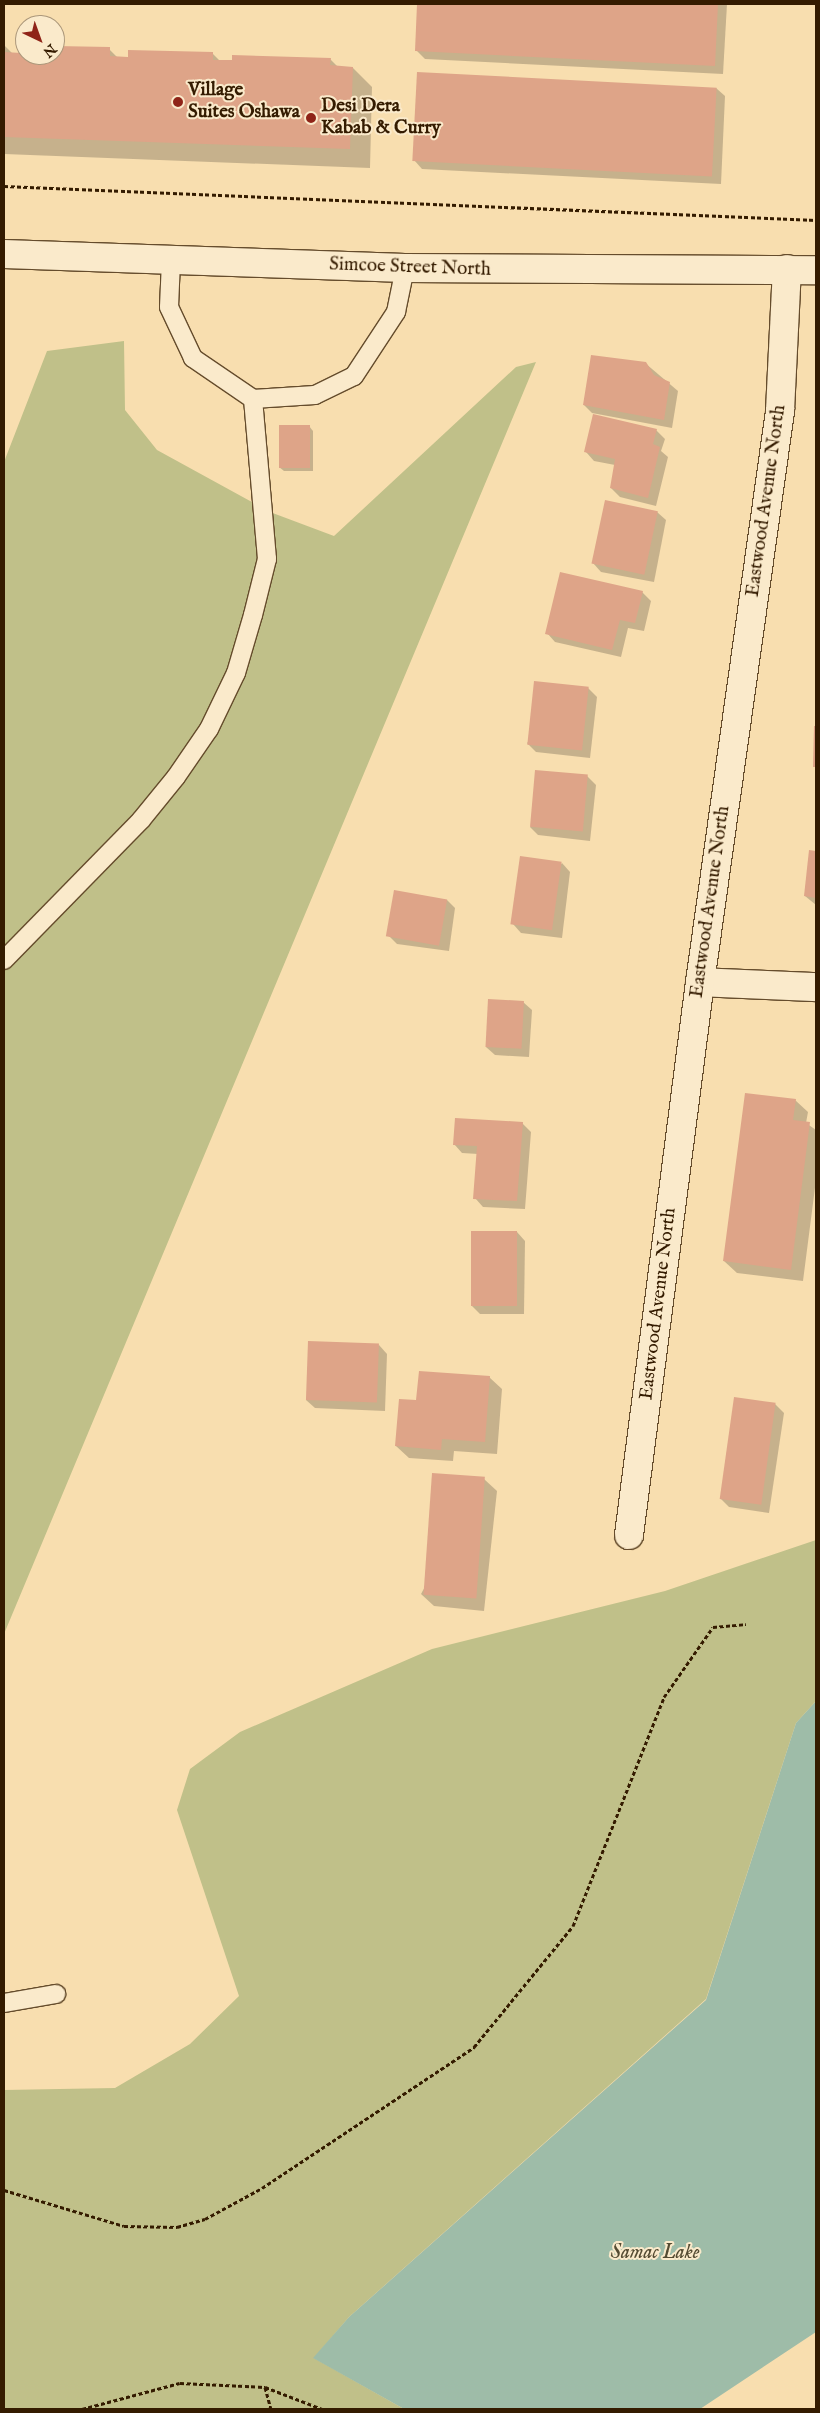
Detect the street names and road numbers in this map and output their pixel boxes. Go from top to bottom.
street label: Simcoe Street North [329,254,491,282]
street label: Eastwood Avenue North [742,404,792,598]
street label: Eastwood Avenue North [686,805,736,999]
street label: Eastwood Avenue North [636,1207,682,1401]

